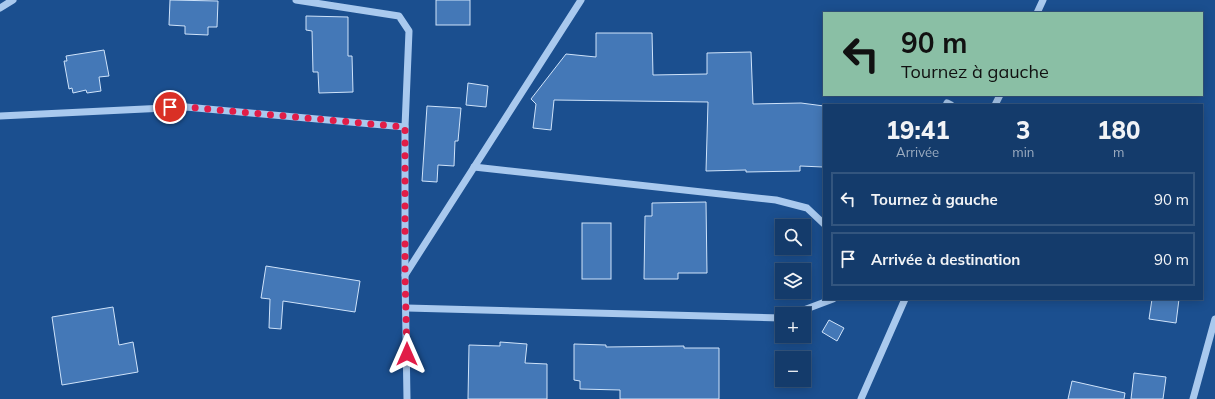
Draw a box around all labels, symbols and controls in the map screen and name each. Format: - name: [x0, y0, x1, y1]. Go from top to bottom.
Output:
- text: 90 m: [901, 25, 967, 60]
- icon: left: [835, 28, 887, 80]
- text: Tournez à gauche: [901, 60, 1049, 83]
- pin: [153, 90, 187, 124]
- icon: arrive: [159, 96, 181, 118]
- text: 19:41: [886, 115, 950, 145]
- text: 3: [1016, 115, 1031, 145]
- text: 180: [1097, 115, 1140, 145]
- text: Arrivée: [896, 144, 939, 160]
- text: min: [1012, 144, 1034, 160]
- text: m: [1113, 144, 1124, 160]
- icon: left: [837, 188, 859, 210]
- text: Tournez à gauche: [871, 190, 998, 209]
- text: 90 m: [1154, 190, 1189, 209]
- map controls: [775, 219, 811, 387]
- button: search: [775, 219, 811, 255]
- icon: arrive: [837, 248, 859, 270]
- text: Arrivée à destination: [871, 250, 1020, 269]
- text: 90 m: [1154, 250, 1189, 269]
- button: layers: [775, 263, 811, 299]
- button: +: [775, 307, 811, 343]
- position arrow: [386, 333, 428, 375]
- button: −: [775, 351, 811, 387]

